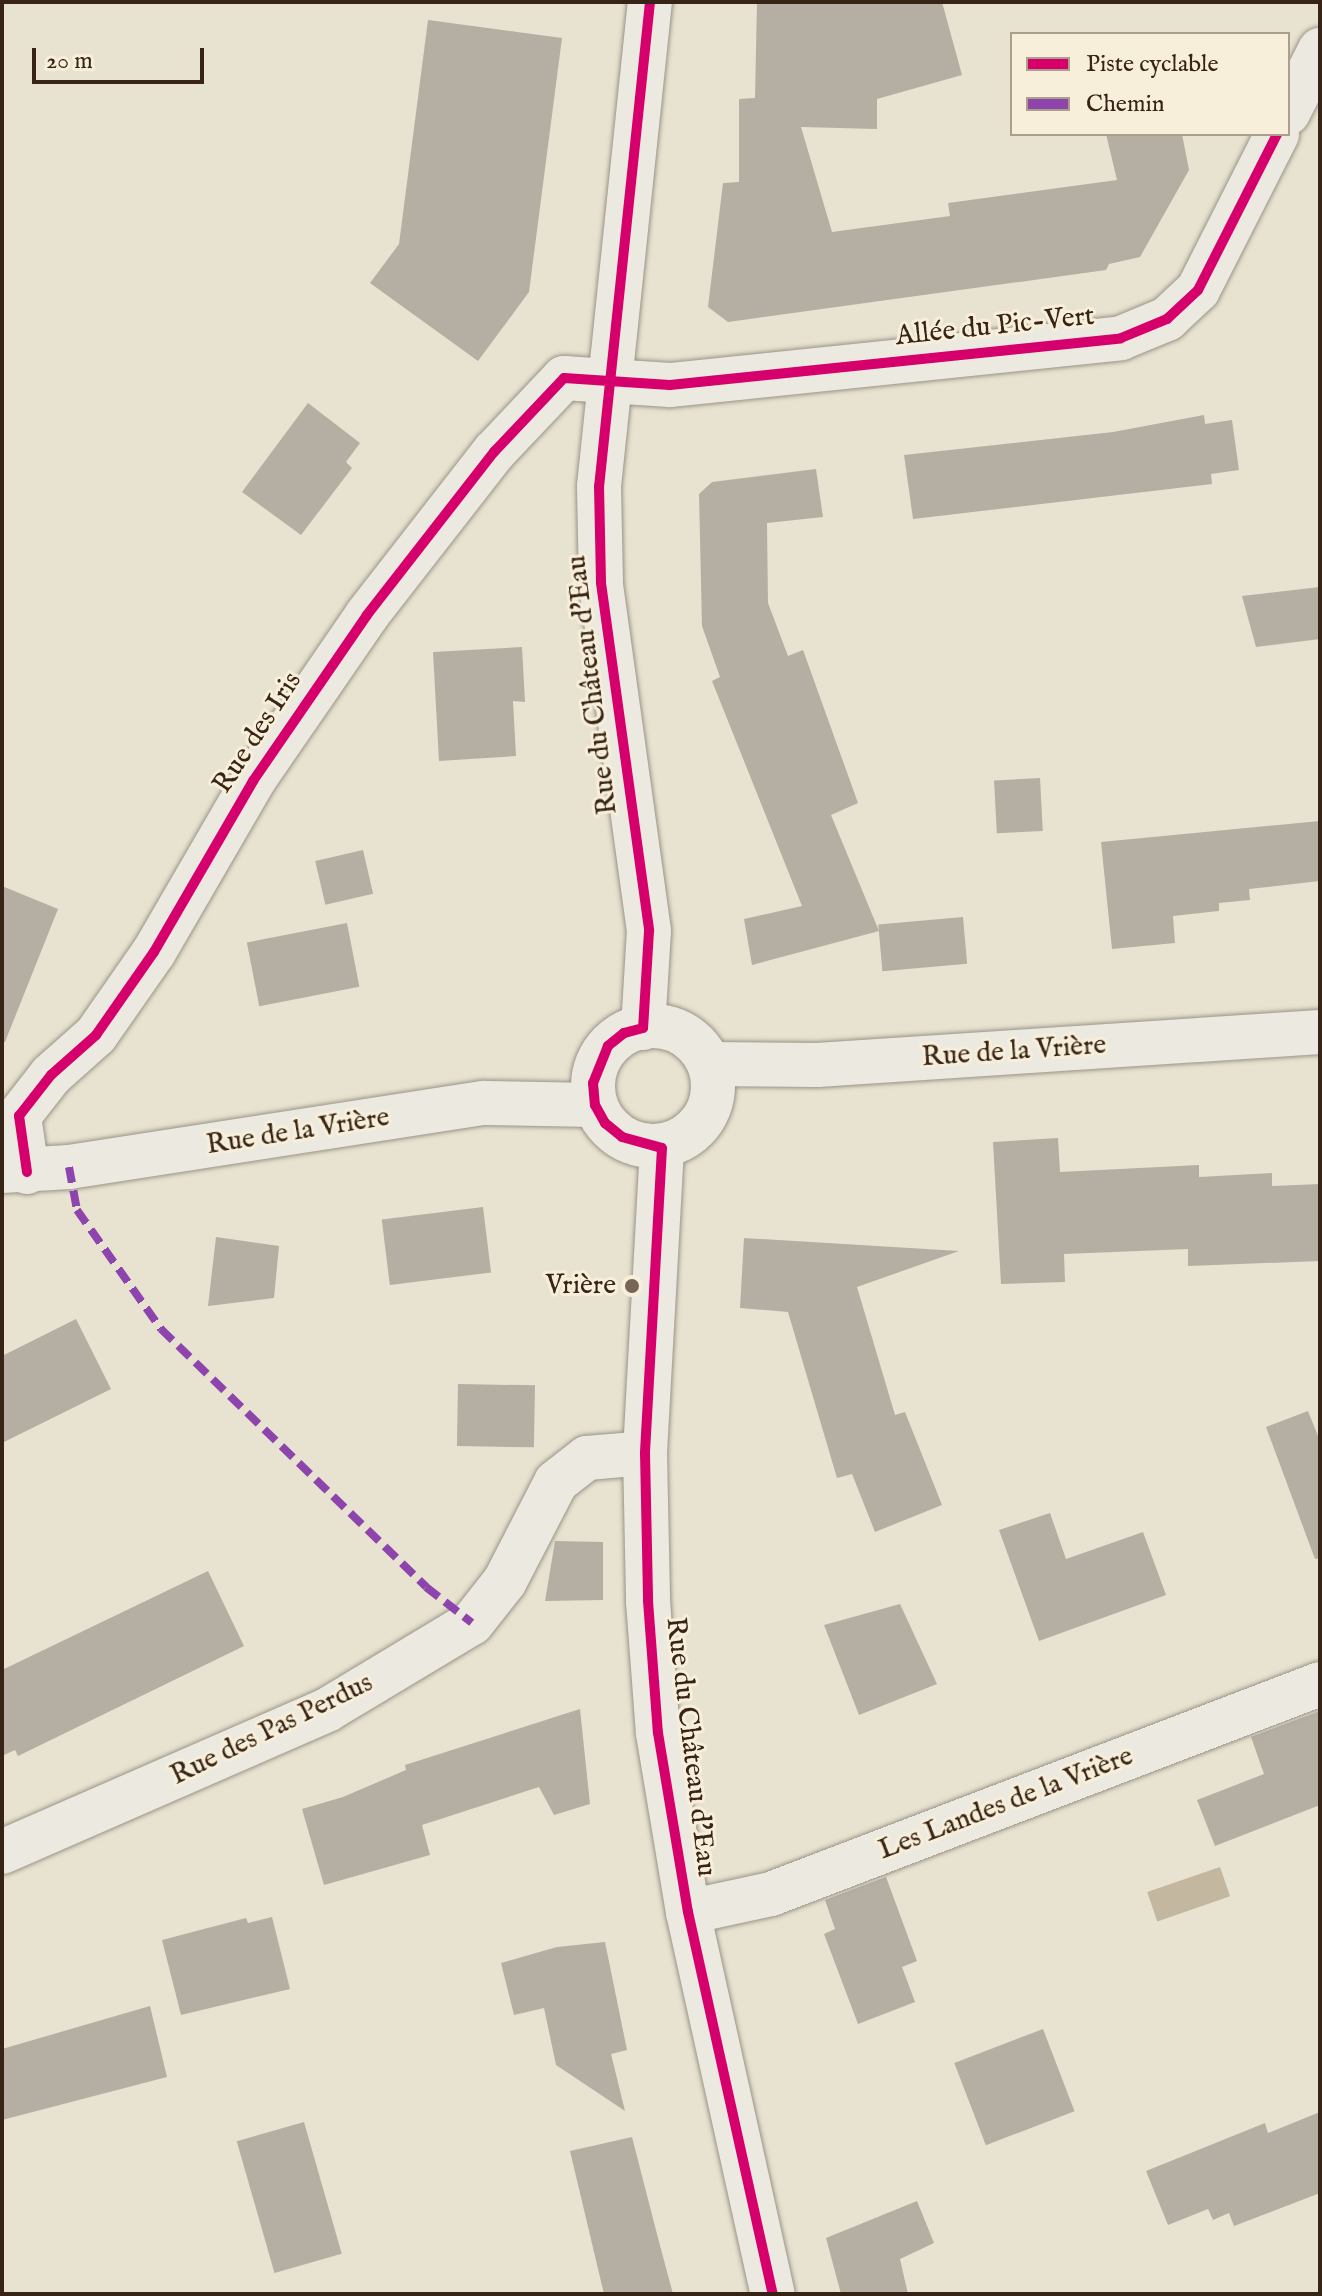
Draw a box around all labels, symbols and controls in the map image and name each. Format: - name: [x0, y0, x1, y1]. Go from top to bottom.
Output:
- scale bar: [36, 32, 208, 82]
- legend: [1010, 32, 1290, 136]
- text: 20 m: [46, 46, 93, 77]
- text: Piste cyclable: [1086, 49, 1218, 80]
- text: Chemin: [1086, 89, 1165, 120]
- street label: Allée du Pic-Vert: [894, 300, 1096, 354]
- street label: Rue du Château d'Eau: [560, 553, 626, 817]
- street label: Rue des Iris: [206, 666, 310, 800]
- street label: Rue de la Vrière: [921, 1029, 1107, 1075]
- street label: Rue de la Vrière: [204, 1101, 392, 1163]
- place label: Vrière: [546, 1269, 616, 1303]
- marker: Vrière: [623, 1277, 641, 1295]
- street label: Rue du Château d'Eau: [657, 1615, 723, 1879]
- street label: Rue des Pas Perdus: [165, 1667, 379, 1793]
- street label: Les Landes de la Vrière: [874, 1740, 1138, 1868]

